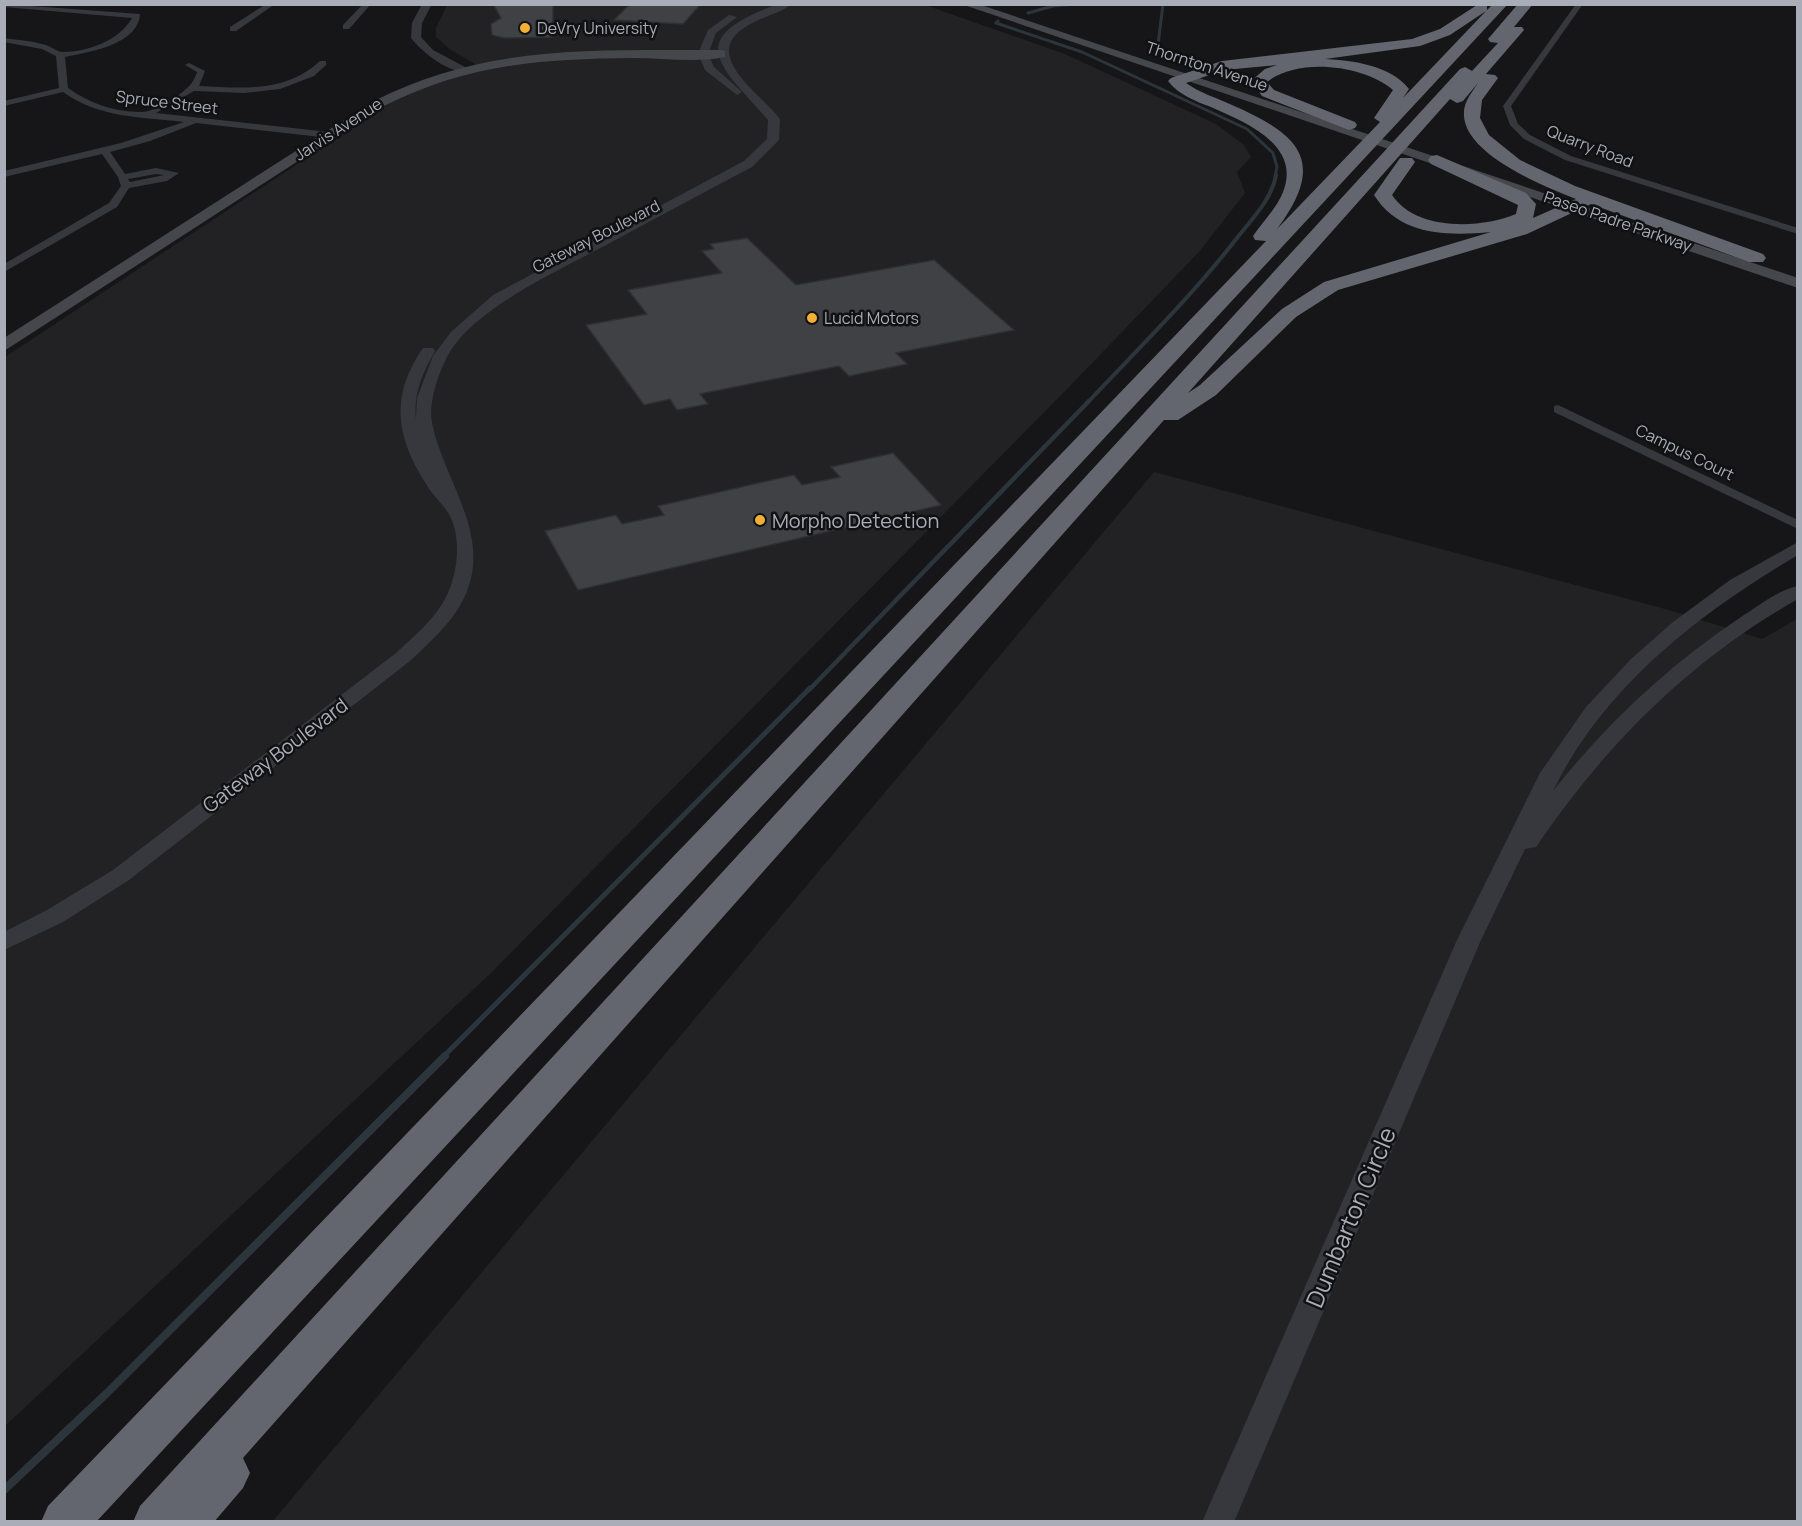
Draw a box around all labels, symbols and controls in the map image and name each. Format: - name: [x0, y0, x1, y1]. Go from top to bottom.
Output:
- place label: DeVry University: [537, 17, 658, 39]
- marker: DeVry University: [518, 21, 532, 35]
- street label: Thornton Avenue: [1143, 36, 1271, 96]
- street label: Spruce Street: [115, 85, 219, 119]
- street label: Jarvis Avenue: [290, 92, 386, 166]
- street label: Quarry Road: [1544, 119, 1636, 173]
- street label: Paseo Padre Parkway: [1541, 185, 1695, 257]
- street label: Gateway Boulevard: [528, 194, 664, 278]
- place label: Lucid Motors: [824, 307, 919, 329]
- marker: Lucid Motors: [805, 311, 819, 325]
- street label: Campus Court: [1632, 419, 1738, 485]
- place label: Morpho Detection: [772, 507, 939, 534]
- marker: Morpho Detection: [753, 513, 767, 527]
- street label: Gateway Boulevard: [197, 691, 353, 819]
- street label: Dumbarton Circle: [1297, 1122, 1403, 1312]

